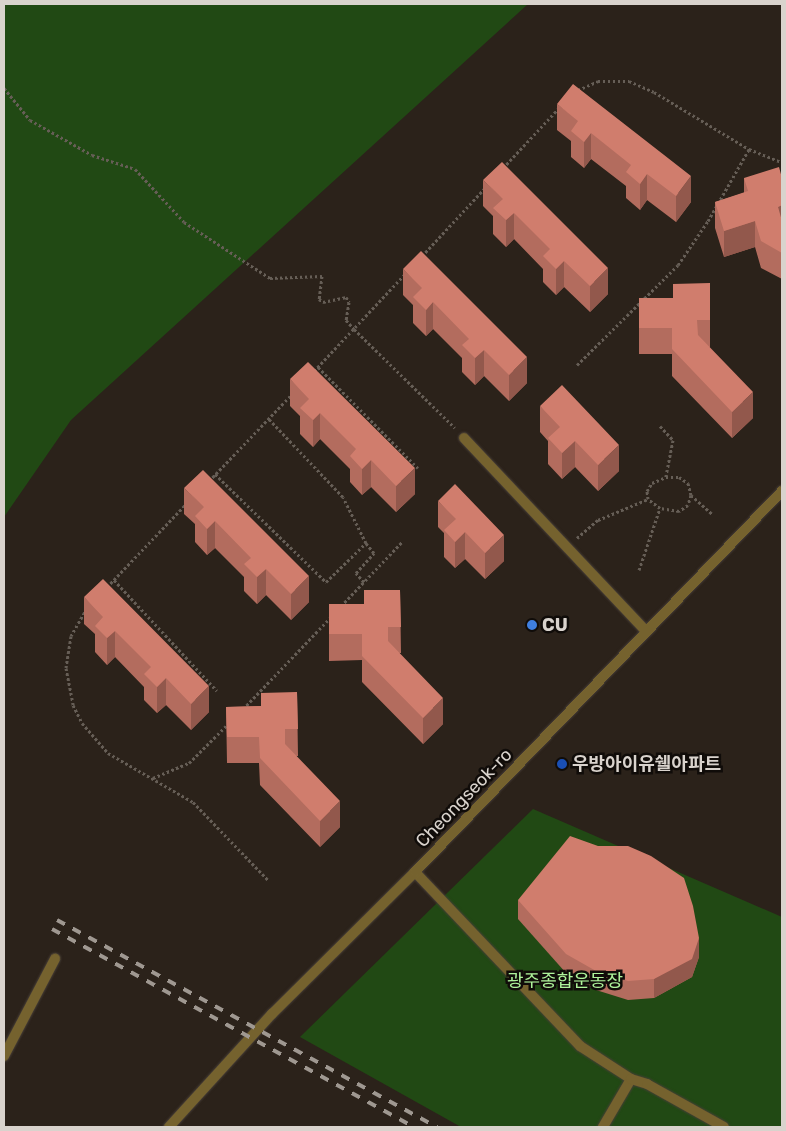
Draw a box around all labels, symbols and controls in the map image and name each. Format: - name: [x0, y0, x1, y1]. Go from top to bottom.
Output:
- place label: CU: [542, 614, 568, 636]
- marker: CU: [526, 619, 538, 631]
- street label: Cheongseok-ro: [411, 744, 517, 852]
- place label: 우방아이유쉘아파트: [572, 753, 721, 775]
- marker: 우방아이유쉘아파트: [556, 758, 568, 770]
- park label: 광주종합운동장: [507, 970, 623, 992]

